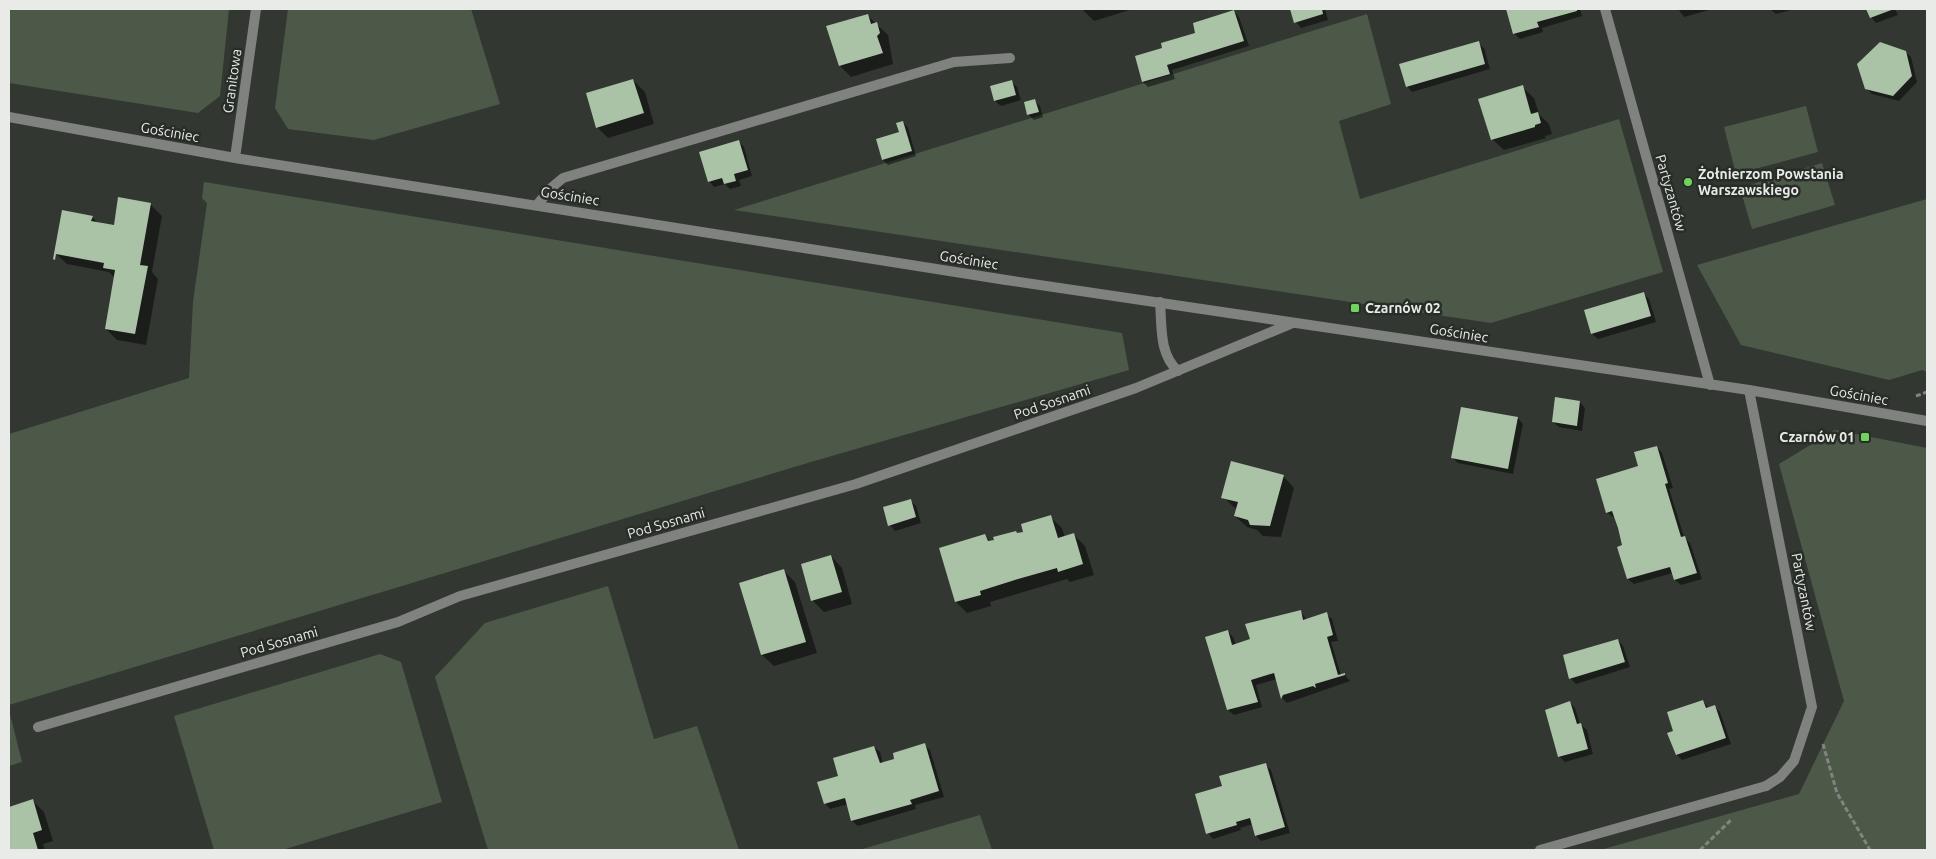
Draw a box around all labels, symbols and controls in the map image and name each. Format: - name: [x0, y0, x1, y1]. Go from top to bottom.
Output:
- street label: Granitowa: [220, 48, 244, 114]
- street label: Gościniec: [140, 119, 201, 145]
- street label: Partyzantów: [1652, 153, 1690, 233]
- place label: Żołnierzom Powstania Warszawskiego: [1698, 165, 1844, 198]
- marker: Żołnierzom Powstania Warszawskiego: [1682, 176, 1694, 188]
- street label: Gościniec: [540, 183, 601, 209]
- street label: Gościniec: [939, 247, 1000, 273]
- place label: Czarnów 02: [1365, 300, 1441, 316]
- marker: Czarnów 02: [1349, 302, 1361, 314]
- street label: Gościniec: [1429, 320, 1490, 346]
- street label: Pod Sosnami: [1012, 381, 1092, 423]
- street label: Gościniec: [1829, 382, 1890, 408]
- place label: Czarnów 01: [1779, 429, 1855, 445]
- marker: Czarnów 01: [1859, 431, 1871, 443]
- street label: Pod Sosnami: [625, 504, 707, 542]
- street label: Partyzantów: [1789, 552, 1819, 632]
- street label: Pod Sosnami: [238, 623, 320, 661]

